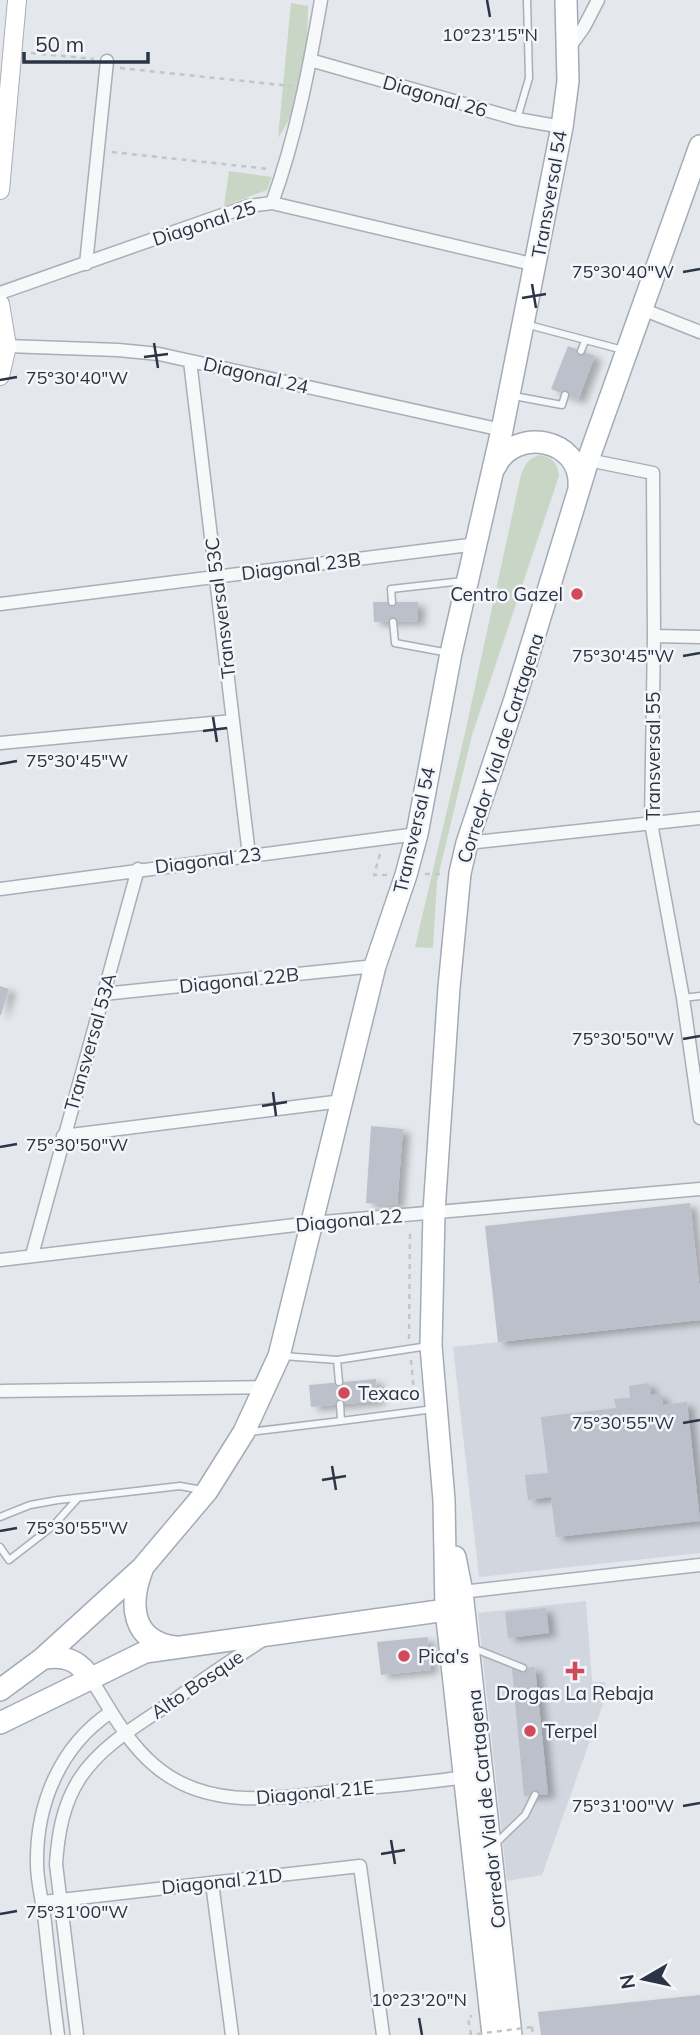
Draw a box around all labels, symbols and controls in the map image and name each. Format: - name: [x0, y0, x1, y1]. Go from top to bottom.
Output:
- scale bar: [24, 21, 149, 65]
- text: 10°23'15"N: [442, 23, 538, 46]
- text: 50 m: [35, 31, 84, 57]
- street label: Diagonal 26: [380, 70, 490, 122]
- street label: Transversal 54: [526, 128, 572, 260]
- street label: Diagonal 25: [149, 195, 259, 251]
- text: 75°30'40"W: [572, 260, 674, 283]
- street label: Diagonal 24: [201, 351, 311, 399]
- text: 75°30'40"W: [26, 366, 128, 389]
- street label: Transversal 53C: [199, 536, 241, 680]
- street label: Diagonal 23B: [240, 547, 362, 585]
- place label: Centro Gazel: [450, 582, 563, 606]
- marker: Centro Gazel: [569, 586, 585, 602]
- street label: Corredor Vial de Cartagena: [451, 630, 549, 866]
- text: 75°30'45"W: [572, 644, 674, 667]
- street label: Transversal 55: [641, 692, 665, 820]
- text: 75°30'45"W: [26, 749, 128, 772]
- street label: Transversal 54: [388, 765, 440, 895]
- street label: Diagonal 23: [153, 842, 263, 878]
- street label: Diagonal 22B: [178, 962, 300, 998]
- street label: Transversal 53A: [59, 970, 121, 1114]
- text: 75°30'50"W: [572, 1027, 674, 1050]
- text: 75°30'50"W: [26, 1133, 128, 1156]
- street label: Diagonal 22: [295, 1203, 403, 1237]
- place label: Texaco: [358, 1381, 420, 1405]
- marker: Texaco: [336, 1385, 352, 1401]
- text: 75°30'55"W: [572, 1411, 674, 1434]
- text: 75°30'55"W: [26, 1516, 128, 1539]
- street label: Alto Bosque: [146, 1644, 248, 1724]
- place label: Pica's: [418, 1644, 469, 1668]
- marker: Pica's: [396, 1648, 412, 1664]
- marker: Drogas La Rebaja: [567, 1663, 583, 1679]
- place label: Drogas La Rebaja: [496, 1681, 654, 1705]
- street label: Corredor Vial de Cartagena: [461, 1688, 511, 1930]
- place label: Terpel: [544, 1719, 598, 1743]
- marker: Terpel: [522, 1723, 538, 1739]
- street label: Diagonal 21E: [255, 1775, 375, 1809]
- text: 75°31'00"W: [572, 1794, 674, 1817]
- street label: Diagonal 21D: [160, 1863, 284, 1899]
- text: 75°31'00"W: [26, 1900, 128, 1923]
- north arrow: [609, 1944, 679, 2014]
- text: N: [614, 1973, 640, 1991]
- text: 10°23'20"N: [371, 1988, 467, 2011]

